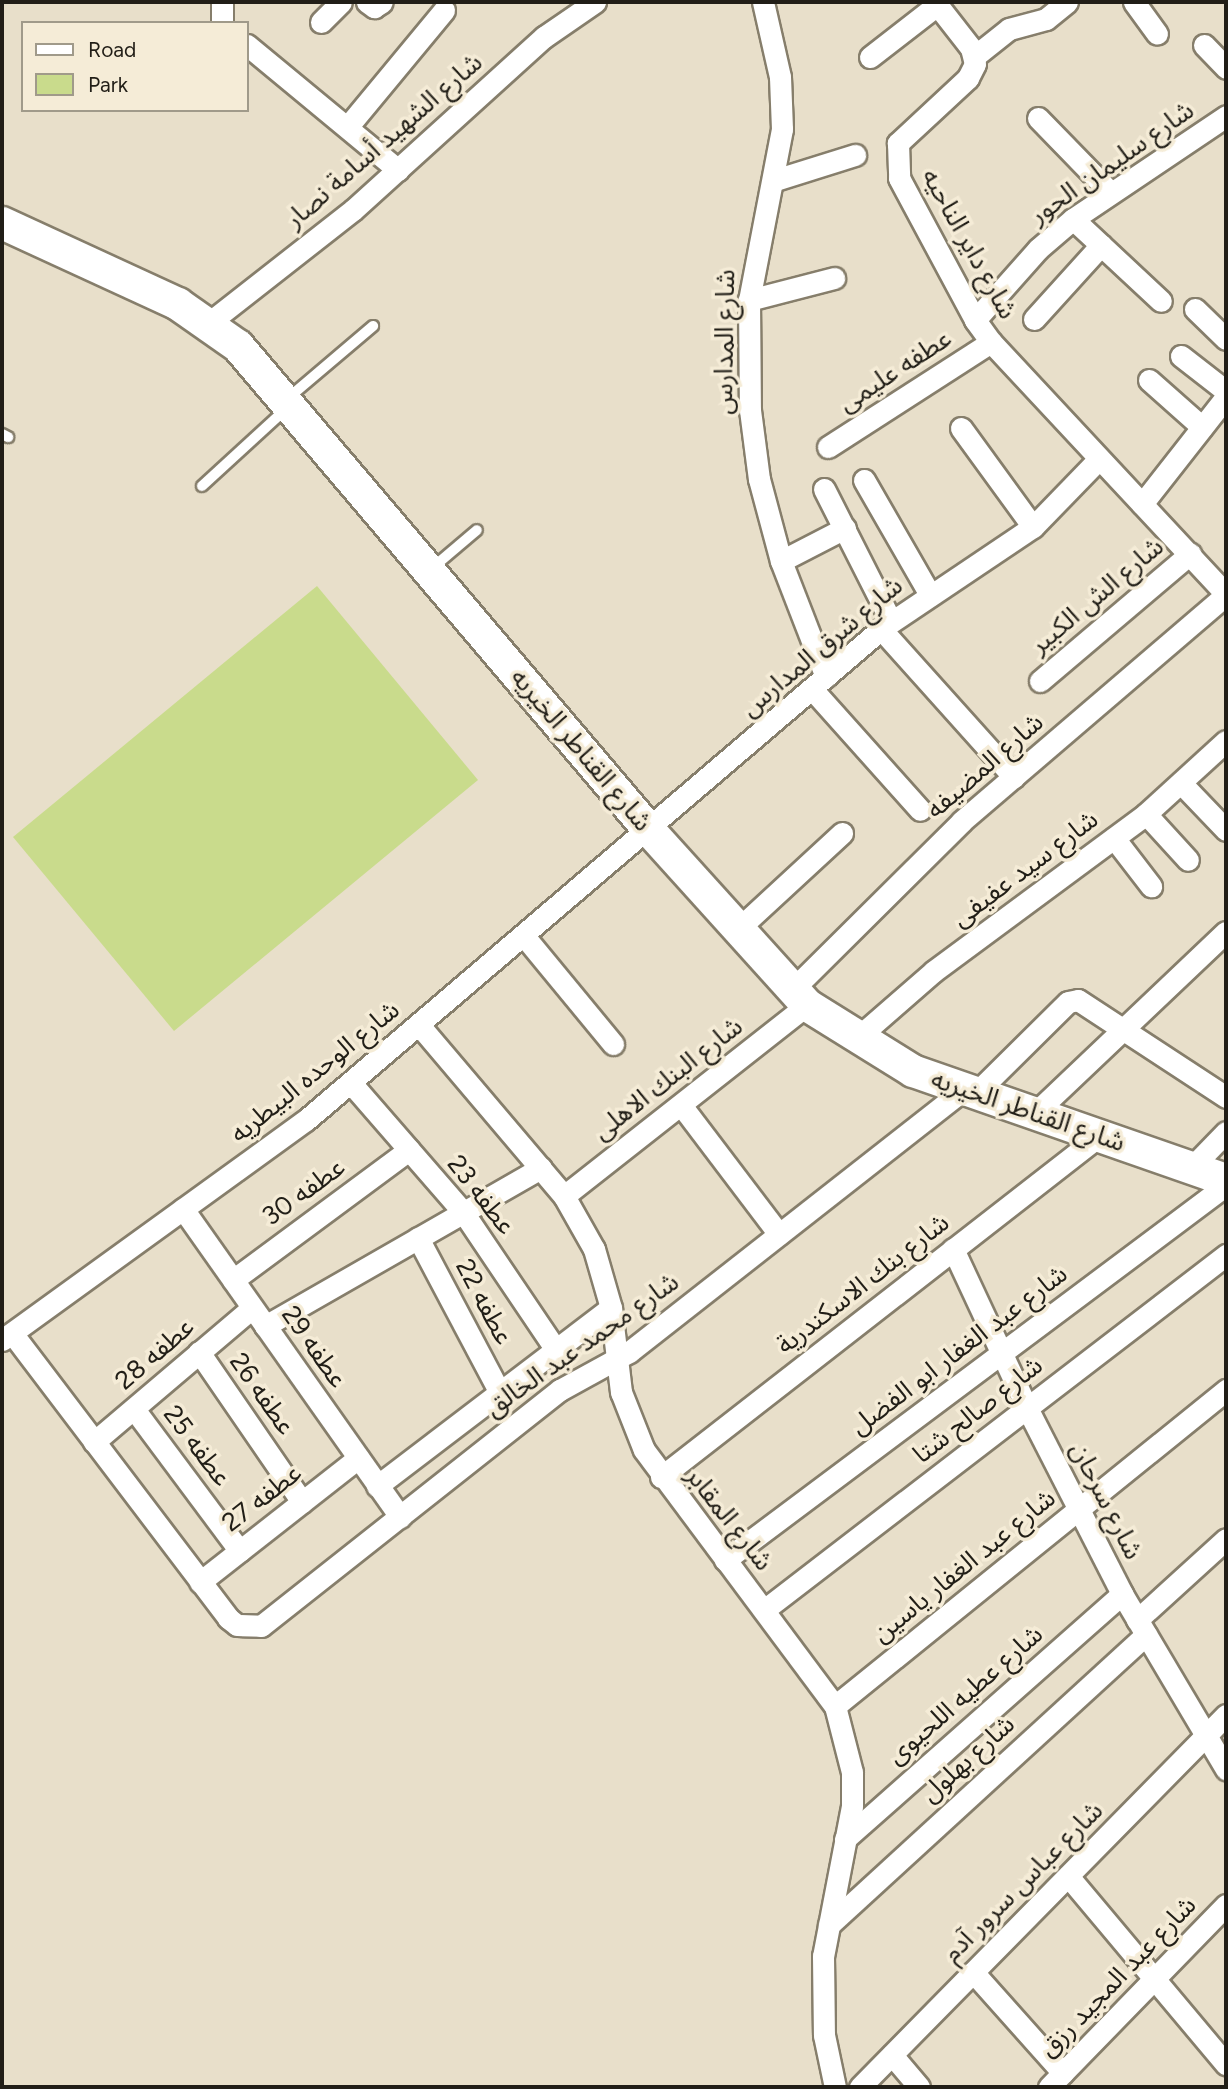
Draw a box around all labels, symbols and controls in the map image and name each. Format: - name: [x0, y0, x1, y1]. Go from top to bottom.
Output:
- legend: [21, 21, 248, 112]
- text: Road: [88, 37, 136, 62]
- street label: شارع الشهيد أسامة نصار: [279, 47, 489, 235]
- text: Park: [88, 72, 128, 97]
- street label: شارع سليمان الحور: [1024, 95, 1200, 231]
- street label: شارع داير الناحيه: [915, 163, 1023, 325]
- street label: شارع المدارس: [708, 269, 742, 415]
- street label: عطفه عليمى: [833, 323, 957, 419]
- street label: شارع الش الكبير: [1024, 531, 1170, 661]
- street label: شارع شرق المدارس: [735, 570, 909, 724]
- street label: شارع القناطر الخيريه: [504, 662, 658, 838]
- street label: شارع المضيفه: [920, 707, 1050, 825]
- street label: شارع سيد عفيفى: [946, 804, 1104, 934]
- street label: شارع الوحده البيطريه: [224, 994, 406, 1150]
- street label: شارع البنك الاهلى: [587, 1011, 749, 1147]
- street label: شارع القناطر الخيريه: [927, 1063, 1129, 1159]
- street label: عطفه 23: [440, 1149, 522, 1241]
- street label: عطفه 30: [257, 1152, 351, 1232]
- street label: شارع بنك الاسكندرية: [771, 1207, 955, 1361]
- street label: عطفه 22: [449, 1254, 519, 1350]
- street label: شارع عبد الغفار ابو الفضل: [844, 1258, 1074, 1442]
- street label: شارع محمد عبد الخالق: [479, 1266, 685, 1424]
- street label: عطفه 29: [275, 1300, 353, 1394]
- street label: عطفه 28: [109, 1311, 201, 1397]
- street label: عطفه 26: [223, 1347, 301, 1441]
- street label: شارع صالح شتا: [907, 1350, 1049, 1470]
- street label: عطفه 25: [157, 1399, 237, 1493]
- street label: شارع سرحان: [1063, 1437, 1149, 1565]
- street label: عطفه 27: [216, 1457, 308, 1539]
- street label: شارع المقابر: [679, 1461, 779, 1577]
- street label: شارع عبد الغفار ياسين: [866, 1483, 1062, 1649]
- street label: شارع عطيه اللحيوى: [881, 1619, 1049, 1771]
- street label: شارع بهلول: [915, 1709, 1021, 1809]
- street label: شارع عباس سرور آدم: [936, 1795, 1110, 1969]
- street label: شارع عبد المجيد رزق: [1033, 1890, 1203, 2064]

